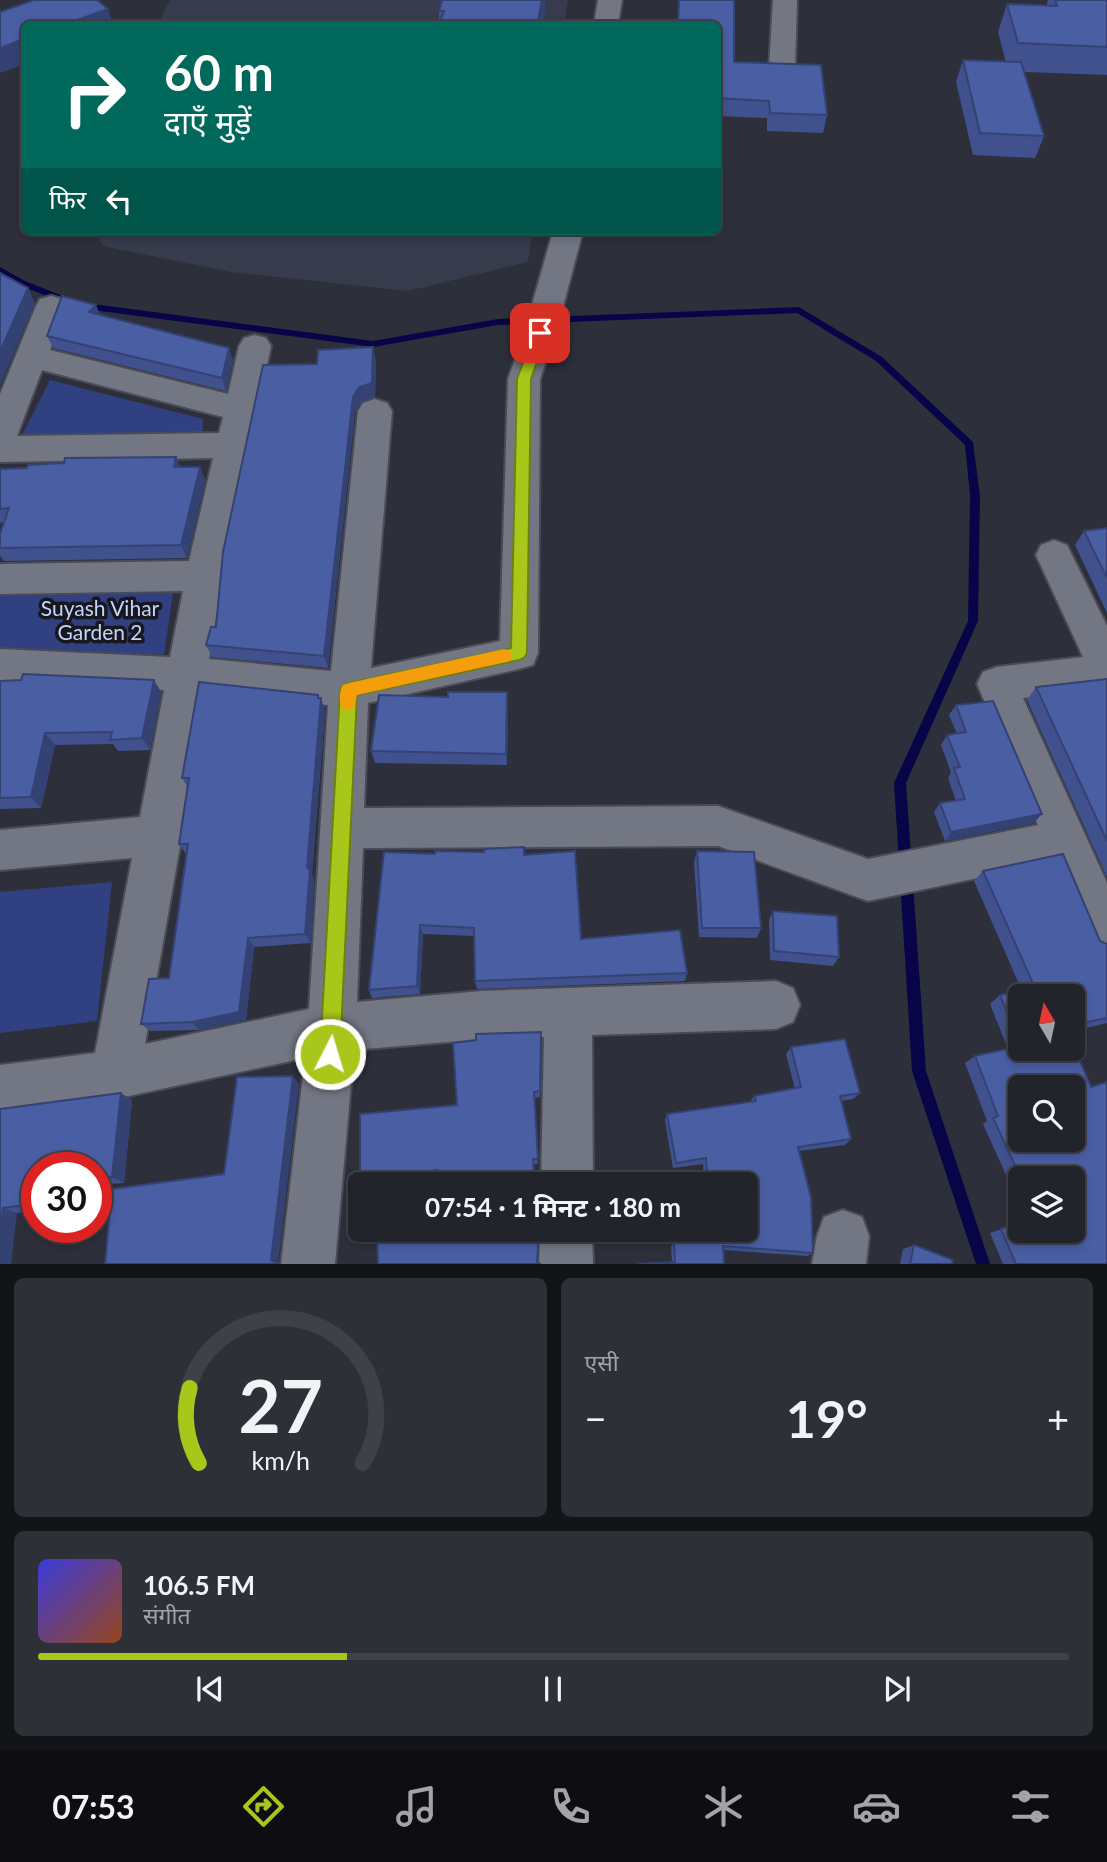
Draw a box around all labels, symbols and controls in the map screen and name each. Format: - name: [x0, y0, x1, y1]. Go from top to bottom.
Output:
- text: 60 m: [164, 43, 274, 101]
- icon: right: [49, 49, 140, 140]
- text: दाएँ मुड़ें: [164, 102, 251, 141]
- icon: left: [100, 182, 138, 220]
- text: फिर: [49, 183, 86, 215]
- pin: [510, 303, 570, 363]
- icon: arrive: [521, 314, 559, 352]
- park label: Suyash Vihar Garden 2: [41, 595, 160, 644]
- north arrow: [1008, 984, 1085, 1060]
- map controls: [1008, 984, 1085, 1243]
- position arrow: [293, 1017, 367, 1091]
- button: search: [1008, 1075, 1085, 1152]
- speed limit sign: 30: [21, 1152, 112, 1243]
- button: layers: [1008, 1166, 1085, 1243]
- text: 07:54 · 1 मिनट · 180 m: [425, 1191, 681, 1223]
- text: एसी: [585, 1348, 619, 1376]
- text: 27: [238, 1362, 322, 1450]
- text: 19°: [786, 1387, 868, 1449]
- text: −: [585, 1395, 607, 1441]
- text: +: [1047, 1395, 1069, 1441]
- text: km/h: [251, 1445, 310, 1475]
- text: 106.5 FM: [143, 1569, 255, 1601]
- text: संगीत: [143, 1601, 191, 1629]
- icon: previous: [191, 1670, 229, 1708]
- icon: pause: [534, 1670, 572, 1708]
- icon: next: [878, 1670, 916, 1708]
- icon: directions: [239, 1782, 288, 1831]
- icon: music: [392, 1782, 441, 1831]
- icon: phone: [546, 1782, 595, 1831]
- icon: climate: [699, 1782, 748, 1831]
- icon: car: [852, 1782, 901, 1831]
- icon: filters: [1006, 1782, 1055, 1831]
- text: 07:53: [52, 1787, 135, 1826]

